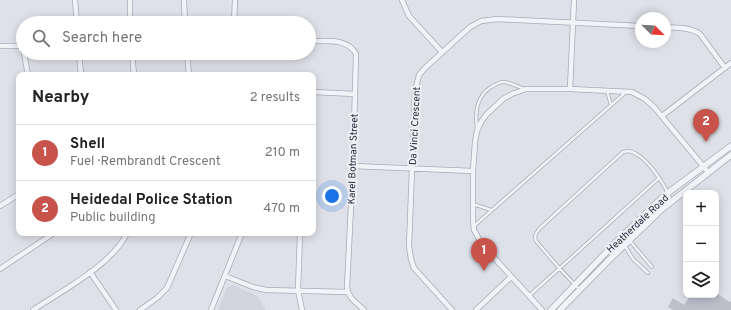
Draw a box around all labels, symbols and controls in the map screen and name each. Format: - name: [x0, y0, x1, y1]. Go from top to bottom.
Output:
- north arrow: [635, 12, 671, 48]
- search box: [16, 16, 316, 60]
- icon: search: [30, 27, 52, 49]
- text: Search here: [62, 29, 142, 48]
- street label: Da Vinci Crescent: [407, 86, 424, 166]
- text: Nearby: [32, 87, 89, 109]
- text: 2 results: [250, 90, 300, 106]
- pin: 2: [693, 109, 719, 142]
- street label: Karel Botman Street: [345, 113, 362, 205]
- text: Shell: [70, 135, 105, 154]
- text: 1: [42, 145, 48, 161]
- text: 210 m: [265, 145, 300, 161]
- text: Fuel · Rembrandt Crescent: [70, 154, 221, 170]
- your location: [322, 186, 342, 206]
- map controls: [683, 190, 719, 298]
- button: +: [683, 190, 719, 226]
- text: Heidedal Police Station: [70, 191, 233, 210]
- street label: Heatherdale Road: [604, 192, 672, 256]
- text: 2: [41, 201, 49, 217]
- text: 470 m: [263, 201, 300, 217]
- text: Public building: [70, 210, 156, 226]
- button: −: [683, 226, 719, 262]
- pin: 1: [471, 238, 497, 271]
- button: layers: [683, 262, 719, 298]

